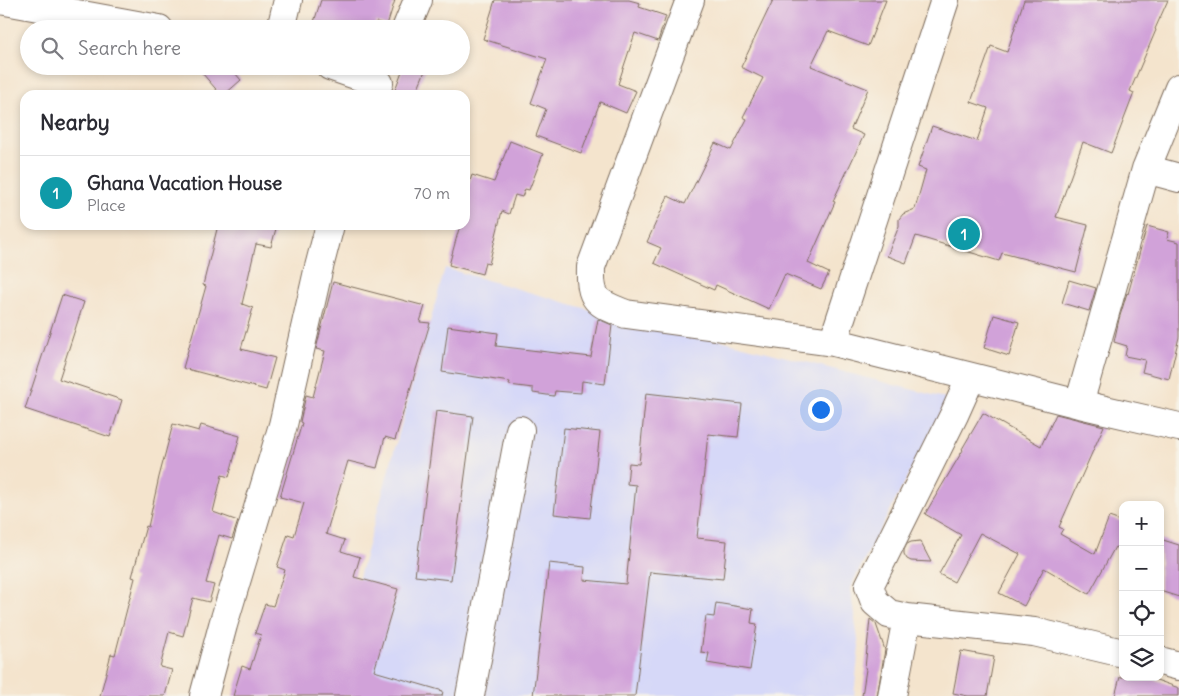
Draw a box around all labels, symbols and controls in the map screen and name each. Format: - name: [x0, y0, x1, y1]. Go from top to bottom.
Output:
- search box: [20, 20, 470, 75]
- icon: search: [38, 34, 66, 62]
- text: Search here: [78, 36, 181, 60]
- text: Nearby: [40, 109, 110, 136]
- text: Ghana Vacation House: [87, 171, 282, 195]
- text: 1: [53, 183, 59, 203]
- text: 70 m: [414, 183, 450, 203]
- text: Place: [87, 195, 126, 215]
- pin: 1: [948, 215, 980, 253]
- your location: [808, 397, 834, 423]
- map controls: [1119, 501, 1164, 681]
- button: +: [1119, 501, 1164, 546]
- button: −: [1119, 546, 1164, 591]
- button: locate: [1119, 591, 1164, 636]
- button: layers: [1119, 636, 1164, 681]

